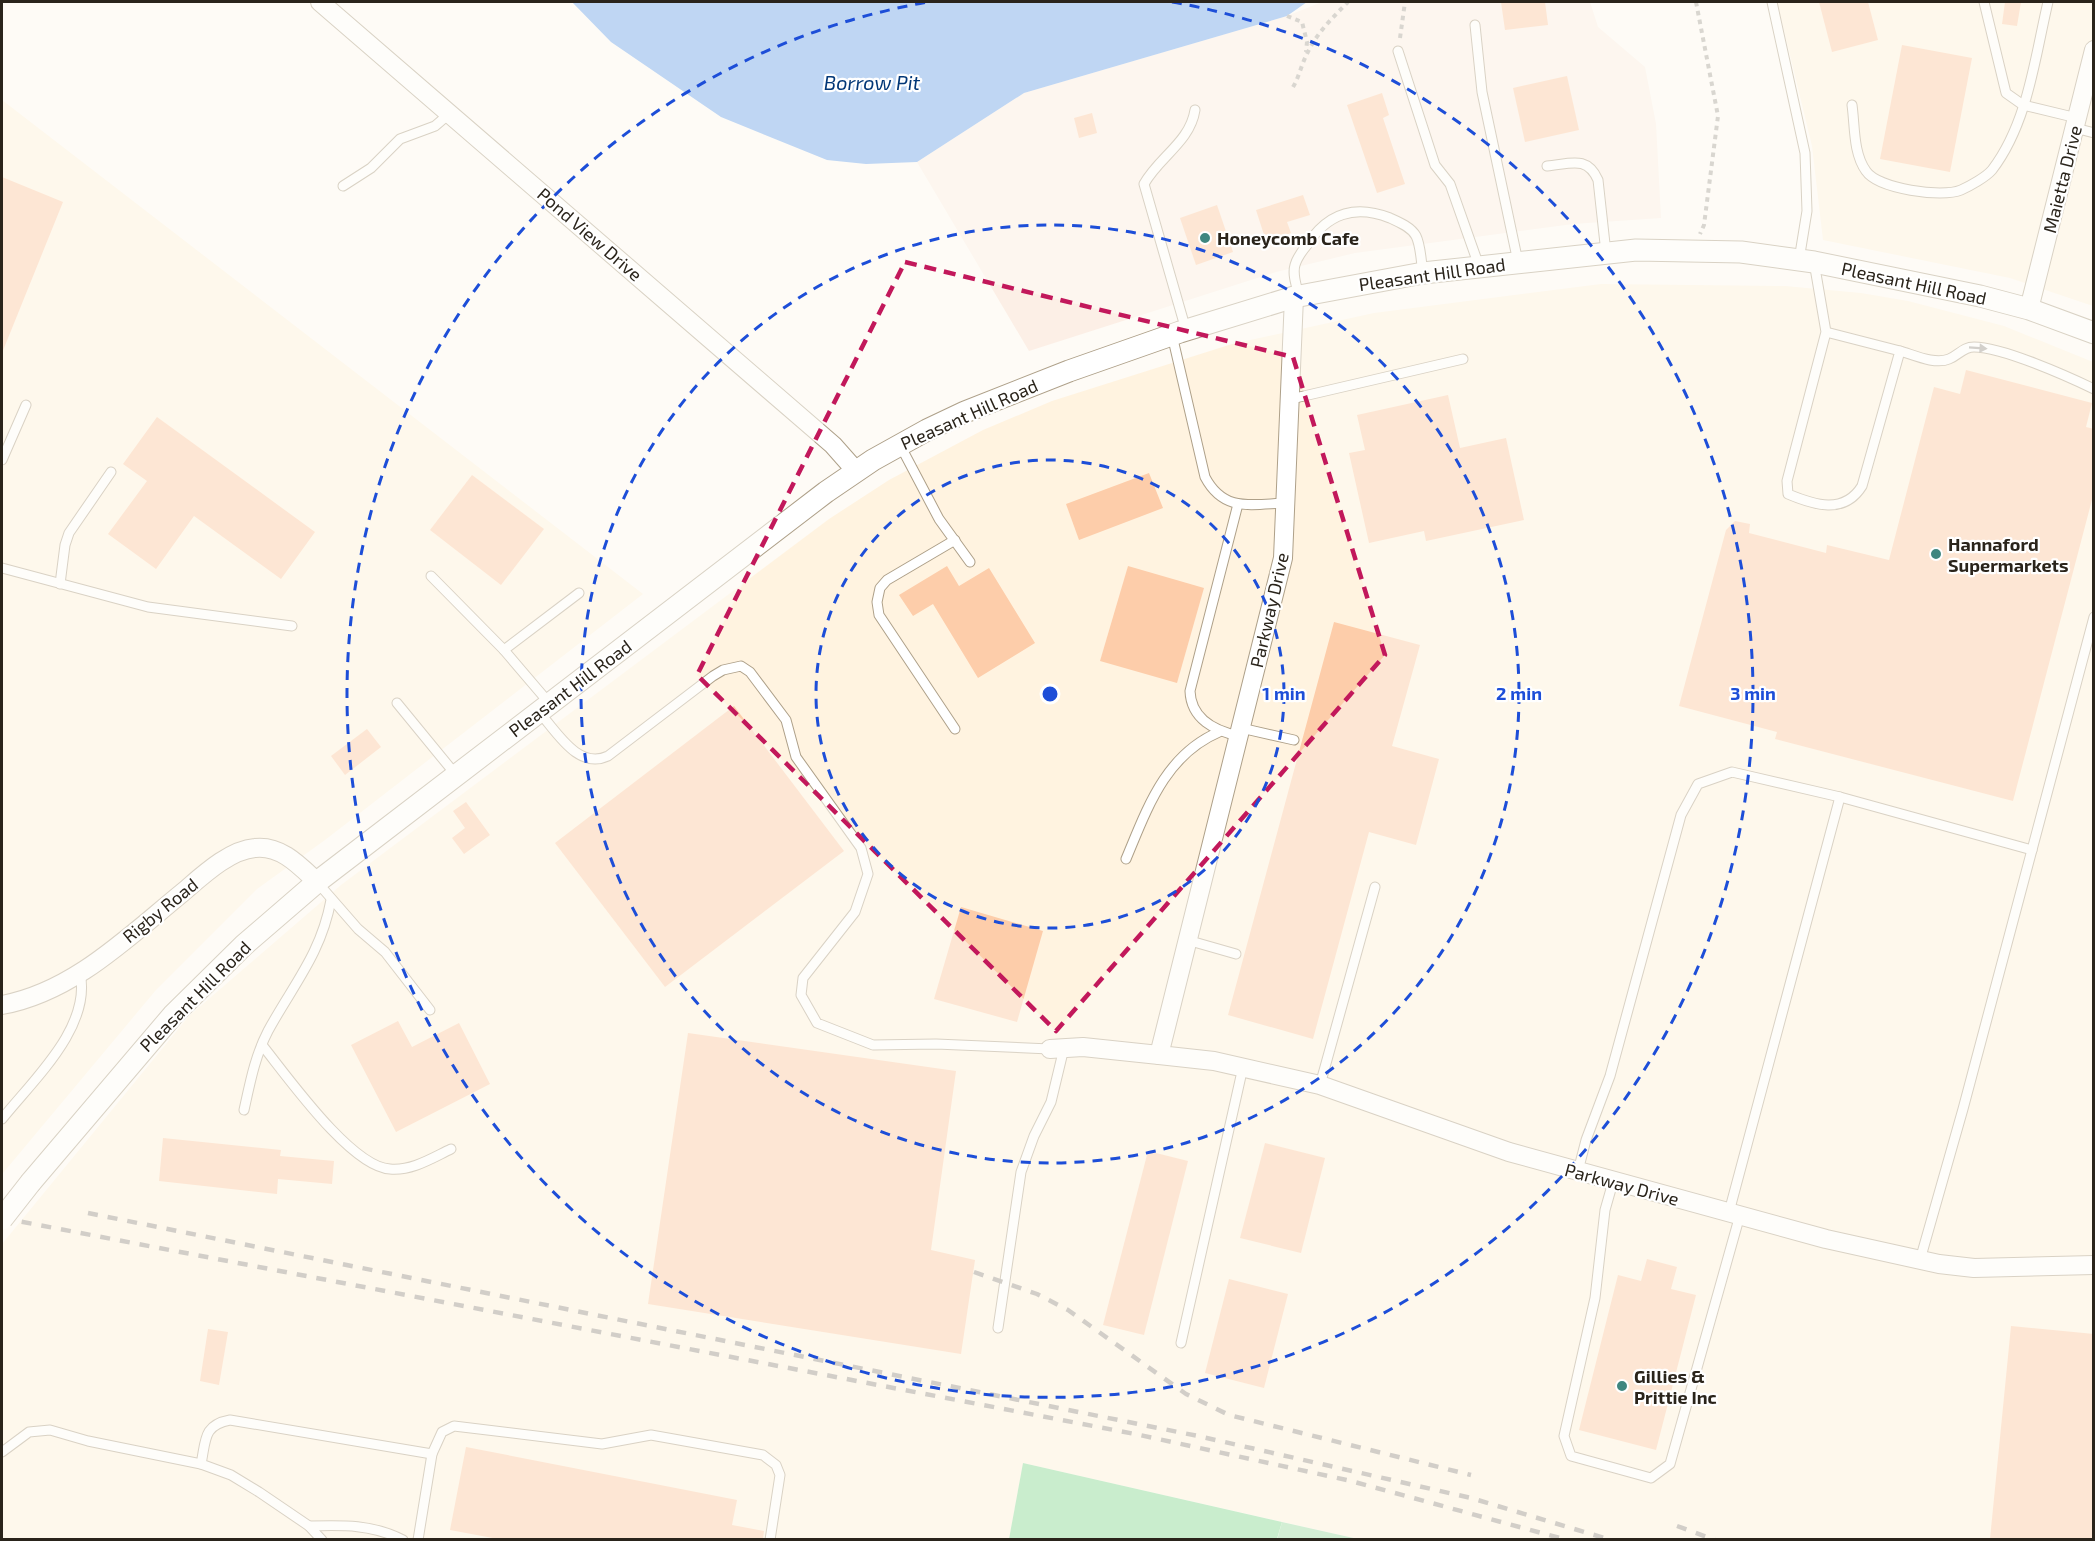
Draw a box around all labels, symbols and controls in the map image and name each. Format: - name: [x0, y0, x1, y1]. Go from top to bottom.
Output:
- water label: Borrow Pit: [824, 70, 921, 94]
- street label: Maietta Drive: [2038, 123, 2086, 235]
- street label: Pond View Drive: [533, 183, 647, 285]
- place label: Honeycomb Cafe: [1217, 227, 1359, 249]
- marker: Honeycomb Cafe: [1198, 231, 1212, 245]
- street label: Pleasant Hill Road: [1357, 253, 1507, 295]
- street label: Pleasant Hill Road: [1839, 257, 1989, 309]
- one-way arrow: [1969, 343, 1988, 353]
- street label: Pleasant Hill Road: [897, 374, 1041, 454]
- place label: Hannaford Supermarkets: [1948, 533, 2068, 576]
- marker: Hannaford Supermarkets: [1929, 547, 1943, 561]
- street label: Parkway Drive: [1245, 550, 1293, 670]
- street label: Pleasant Hill Road: [504, 635, 636, 741]
- text: 1 min: [1262, 682, 1306, 704]
- text: 2 min: [1496, 682, 1542, 704]
- text: 3 min: [1730, 682, 1776, 704]
- centre of rings: [1040, 684, 1060, 704]
- street label: Rigby Road: [118, 873, 202, 947]
- street label: Pleasant Hill Road: [135, 936, 255, 1056]
- street label: Parkway Drive: [1562, 1158, 1682, 1210]
- place label: Gillies & Prittie Inc: [1634, 1365, 1717, 1408]
- marker: Gillies & Prittie Inc: [1615, 1379, 1629, 1393]

